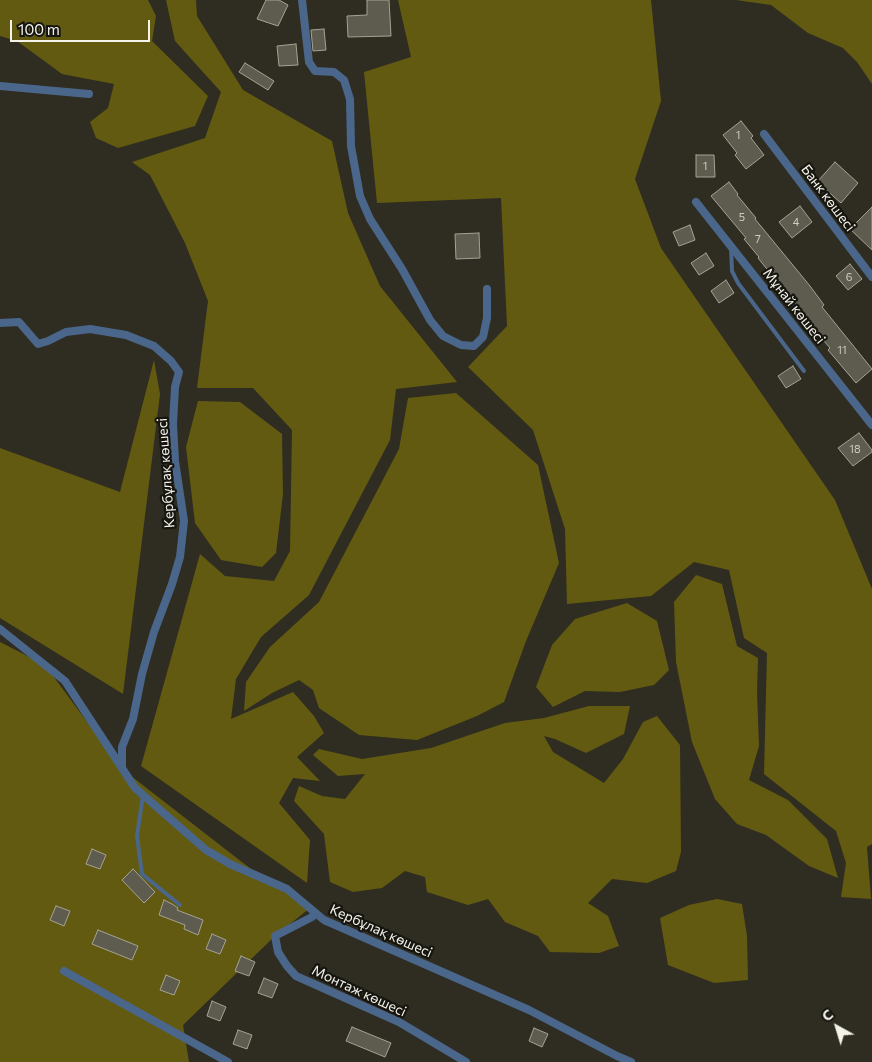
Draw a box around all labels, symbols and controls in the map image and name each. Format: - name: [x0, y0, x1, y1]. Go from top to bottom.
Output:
- scale bar: [12, 10, 152, 42]
- text: 100 m: [18, 20, 60, 38]
- house number: 1: [736, 128, 740, 142]
- house number: 1: [703, 159, 707, 173]
- street label: Банк көшесі: [797, 161, 859, 235]
- house number: 5: [739, 210, 745, 224]
- house number: 4: [793, 215, 799, 229]
- house number: 7: [755, 232, 761, 246]
- street label: Мұнай көшесі: [759, 265, 829, 347]
- house number: 6: [846, 270, 852, 284]
- house number: 11: [837, 343, 847, 357]
- street label: Кербұлақ көшесі: [154, 417, 178, 529]
- house number: 18: [849, 442, 861, 456]
- street label: Кербұлақ көшесі: [327, 901, 435, 961]
- street label: Монтаж көшесі: [309, 962, 409, 1020]
- north arrow: [812, 1002, 862, 1052]
- text: С: [818, 1005, 836, 1025]

